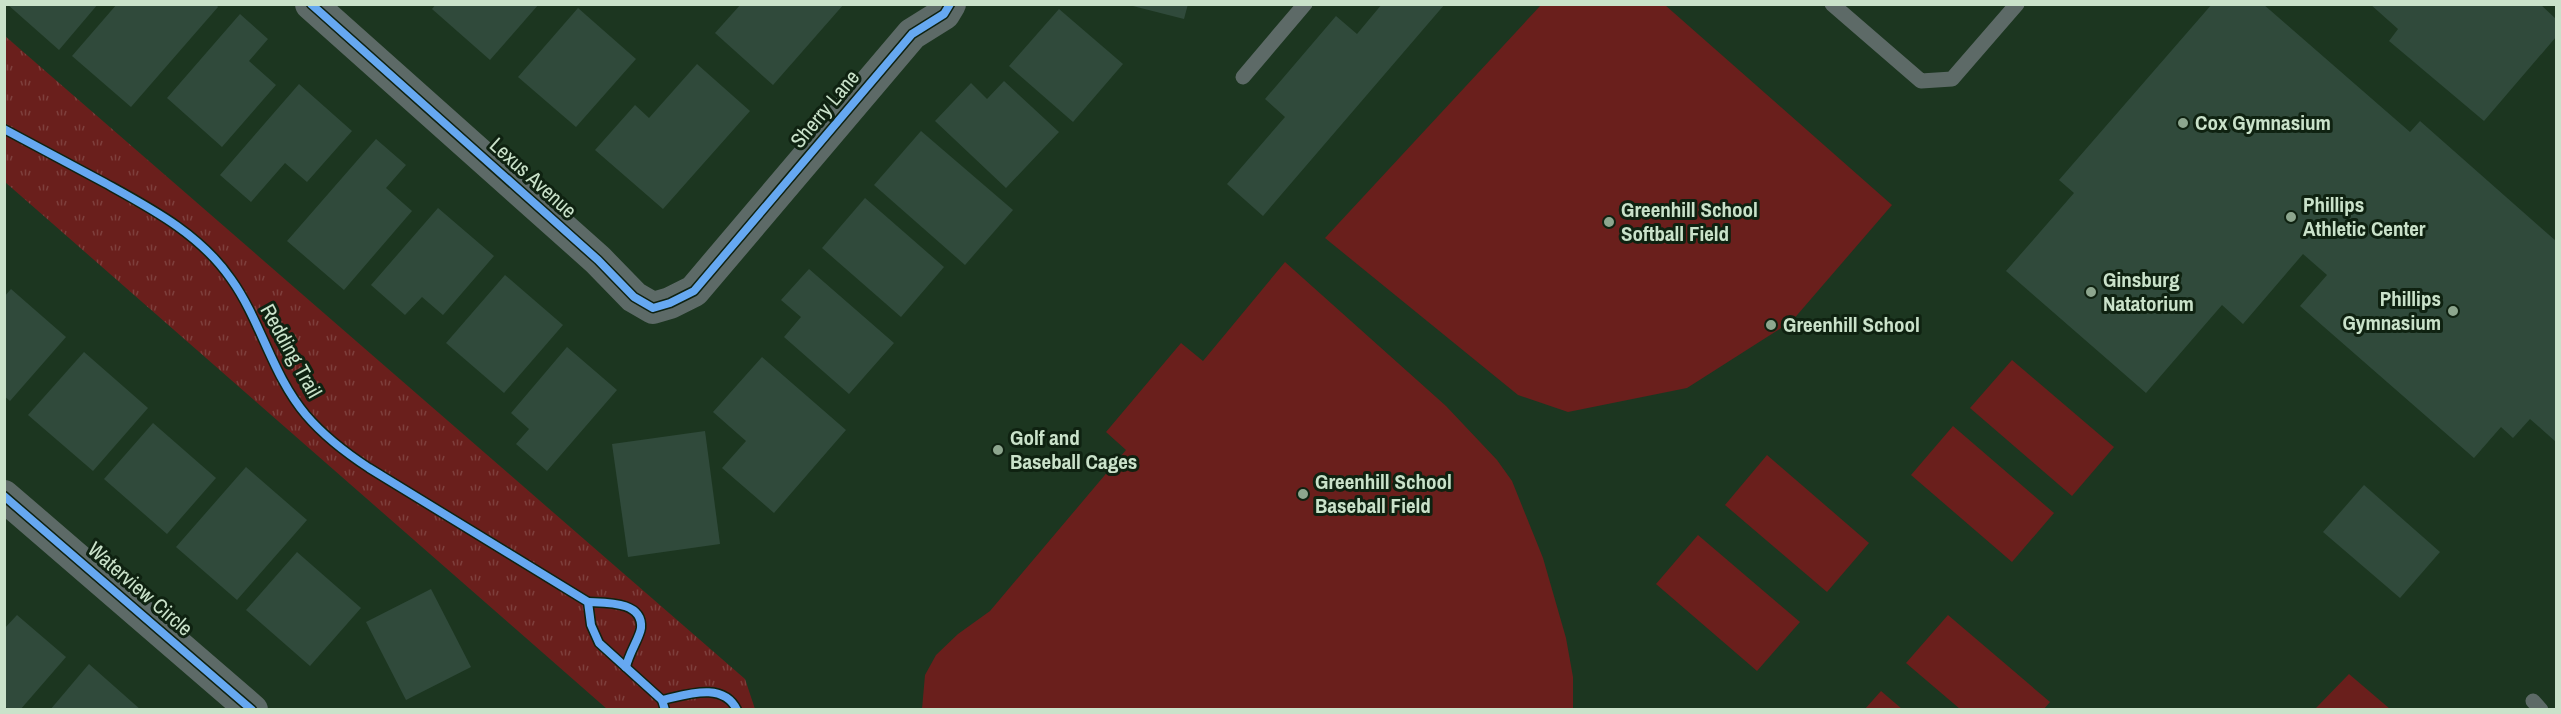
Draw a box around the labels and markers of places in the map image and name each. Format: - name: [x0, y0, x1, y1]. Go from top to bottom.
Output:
- place label: Cox Gymnasium: [2195, 108, 2331, 137]
- marker: Cox Gymnasium: [2176, 116, 2190, 130]
- place label: Phillips Athletic Center: [2303, 190, 2426, 243]
- place label: Greenhill School Softball Field: [1621, 195, 1758, 248]
- marker: Phillips Athletic Center: [2284, 210, 2298, 224]
- marker: Greenhill School Softball Field: [1602, 215, 1616, 229]
- place label: Ginsburg Natatorium: [2103, 265, 2194, 318]
- place label: Phillips Gymnasium: [2342, 284, 2441, 337]
- marker: Ginsburg Natatorium: [2084, 285, 2098, 299]
- marker: Phillips Gymnasium: [2446, 304, 2460, 318]
- place label: Greenhill School: [1783, 310, 1920, 339]
- marker: Greenhill School: [1764, 318, 1778, 332]
- place label: Golf and Baseball Cages: [1010, 423, 1137, 476]
- marker: Golf and Baseball Cages: [991, 443, 1005, 457]
- place label: Greenhill School Baseball Field: [1315, 467, 1452, 520]
- marker: Greenhill School Baseball Field: [1296, 487, 1310, 501]

